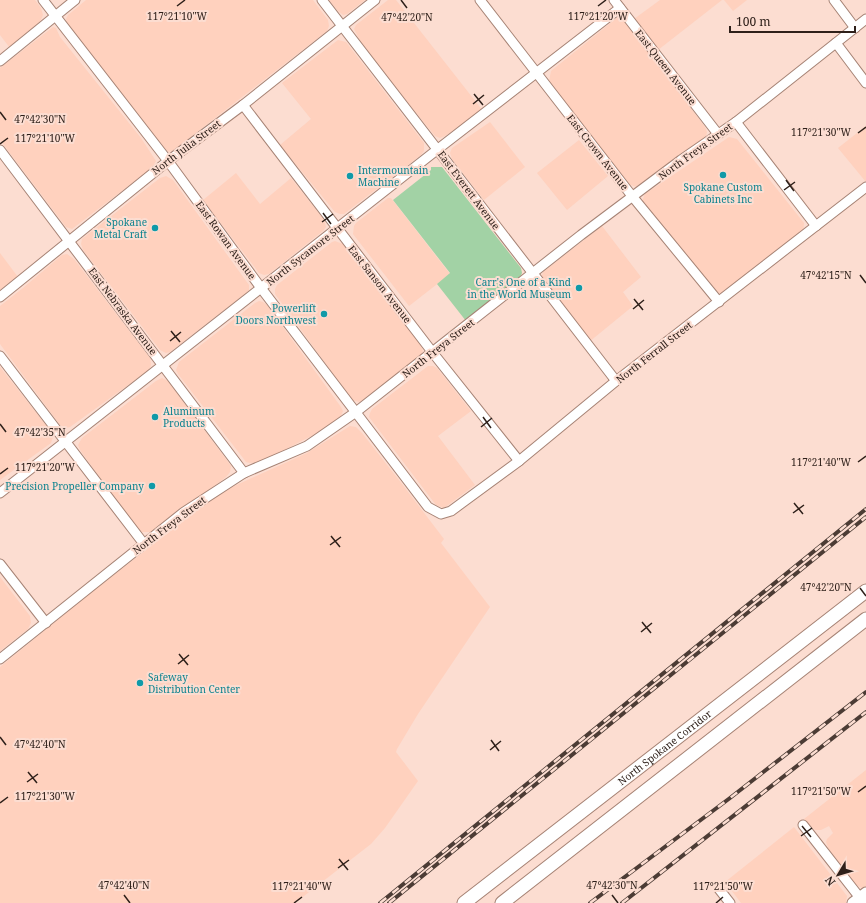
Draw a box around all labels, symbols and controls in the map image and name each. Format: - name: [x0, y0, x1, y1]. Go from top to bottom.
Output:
- scale bar: [730, 8, 855, 34]
- text: 117°21'10"W: [147, 9, 207, 23]
- text: 117°21'20"W: [568, 9, 628, 23]
- text: 47°42'20"N: [381, 10, 433, 24]
- text: 100 m: [736, 13, 771, 30]
- street label: East Queen Avenue: [632, 27, 700, 107]
- street label: East Crown Avenue: [564, 111, 632, 193]
- text: 47°42'30"N: [14, 112, 66, 126]
- street label: North Julia Street: [149, 116, 224, 178]
- street label: North Freya Street: [655, 119, 735, 183]
- text: 117°21'30"W: [791, 125, 851, 139]
- text: 117°21'10"W: [15, 131, 75, 145]
- street label: East Everett Avenue: [435, 148, 503, 232]
- place label: Intermountain Machine: [358, 163, 429, 189]
- marker: Spokane Custom Cabinets Inc: [718, 170, 728, 180]
- marker: Intermountain Machine: [345, 171, 355, 181]
- place label: Spokane Custom Cabinets Inc: [684, 180, 763, 206]
- street label: East Rowan Avenue: [193, 198, 259, 282]
- street label: North Sycamore Street: [263, 211, 357, 289]
- place label: Spokane Metal Craft: [94, 215, 147, 241]
- marker: Spokane Metal Craft: [150, 223, 160, 233]
- street label: East Sanson Avenue: [345, 242, 415, 326]
- street label: East Nebraska Avenue: [85, 264, 161, 358]
- text: 47°42'15"N: [800, 268, 852, 282]
- place label: Carr's One of a Kind in the World Museum: [467, 275, 572, 301]
- marker: Carr's One of a Kind in the World Museum: [574, 283, 584, 293]
- place label: Powerlift Doors Northwest: [235, 301, 316, 327]
- marker: Powerlift Doors Northwest: [319, 309, 329, 319]
- street label: North Freya Street: [399, 315, 477, 381]
- street label: North Ferrall Street: [613, 318, 695, 386]
- place label: Aluminum Products: [163, 404, 215, 430]
- marker: Aluminum Products: [150, 412, 160, 422]
- text: 47°42'35"N: [14, 425, 66, 439]
- text: 117°21'40"W: [791, 455, 851, 469]
- text: 117°21'20"W: [15, 460, 75, 474]
- place label: Precision Propeller Company: [5, 479, 144, 493]
- marker: Precision Propeller Company: [147, 481, 157, 491]
- street label: North Freya Street: [130, 493, 209, 557]
- text: 47°42'20"N: [800, 580, 852, 594]
- place label: Safeway Distribution Center: [148, 670, 240, 696]
- marker: Safeway Distribution Center: [135, 678, 145, 688]
- street label: North Spokane Corridor: [615, 706, 715, 788]
- text: 47°42'40"N: [14, 737, 66, 751]
- text: 117°21'50"W: [791, 784, 851, 798]
- text: 117°21'30"W: [15, 789, 75, 803]
- north arrow: [818, 855, 858, 895]
- text: N: [821, 873, 838, 889]
- text: 47°42'40"N: [98, 878, 150, 892]
- text: 47°42'30"N: [586, 878, 638, 892]
- text: 117°21'40"W: [272, 879, 332, 893]
- text: 117°21'50"W: [693, 879, 753, 893]

